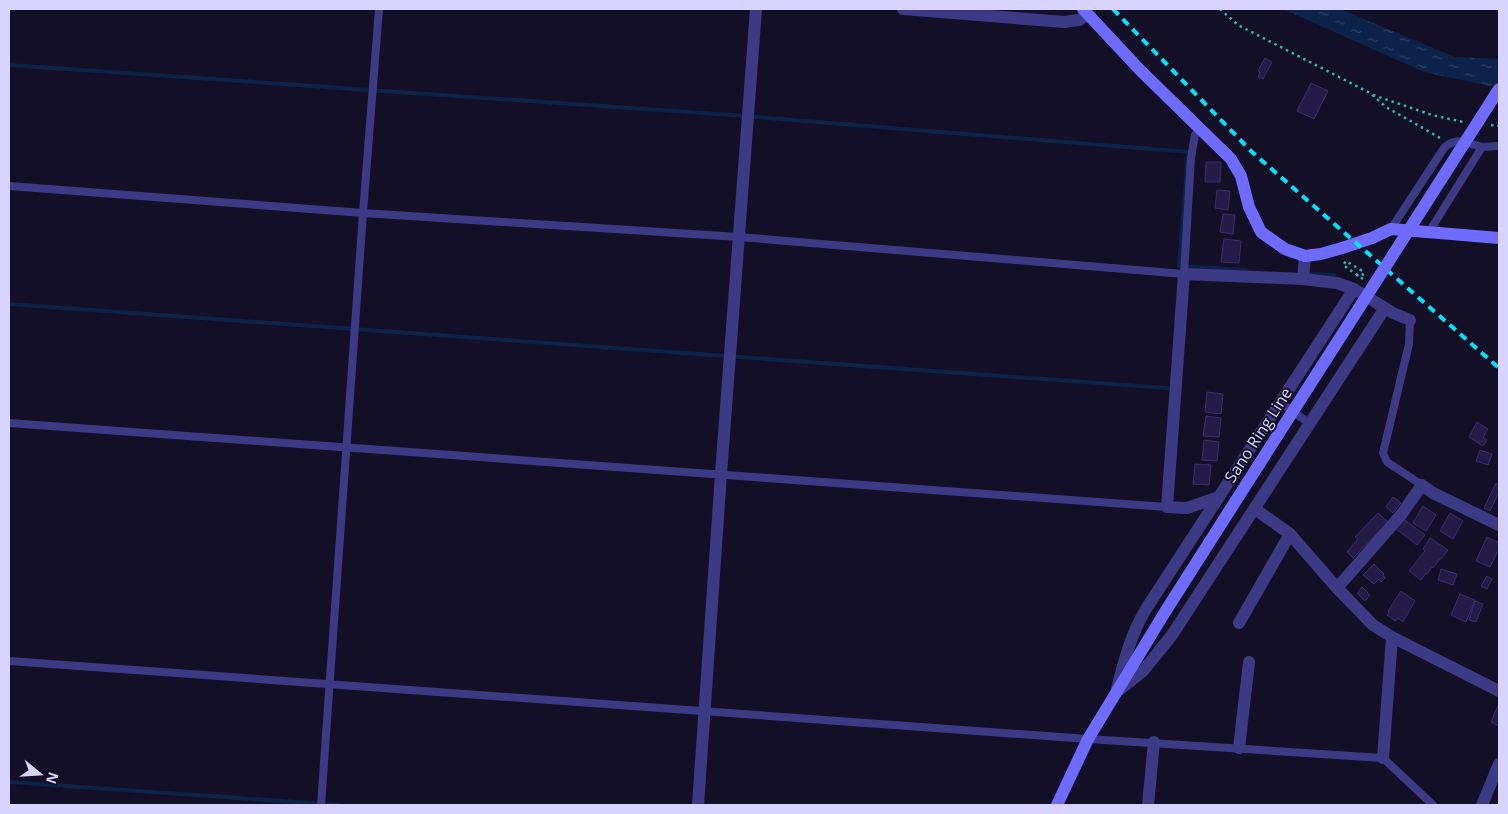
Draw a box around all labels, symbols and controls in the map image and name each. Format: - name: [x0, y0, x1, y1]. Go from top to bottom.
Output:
- street label: Sano Ring Line: [1219, 383, 1297, 487]
- north arrow: [15, 749, 65, 799]
- text: N: [42, 770, 64, 787]

